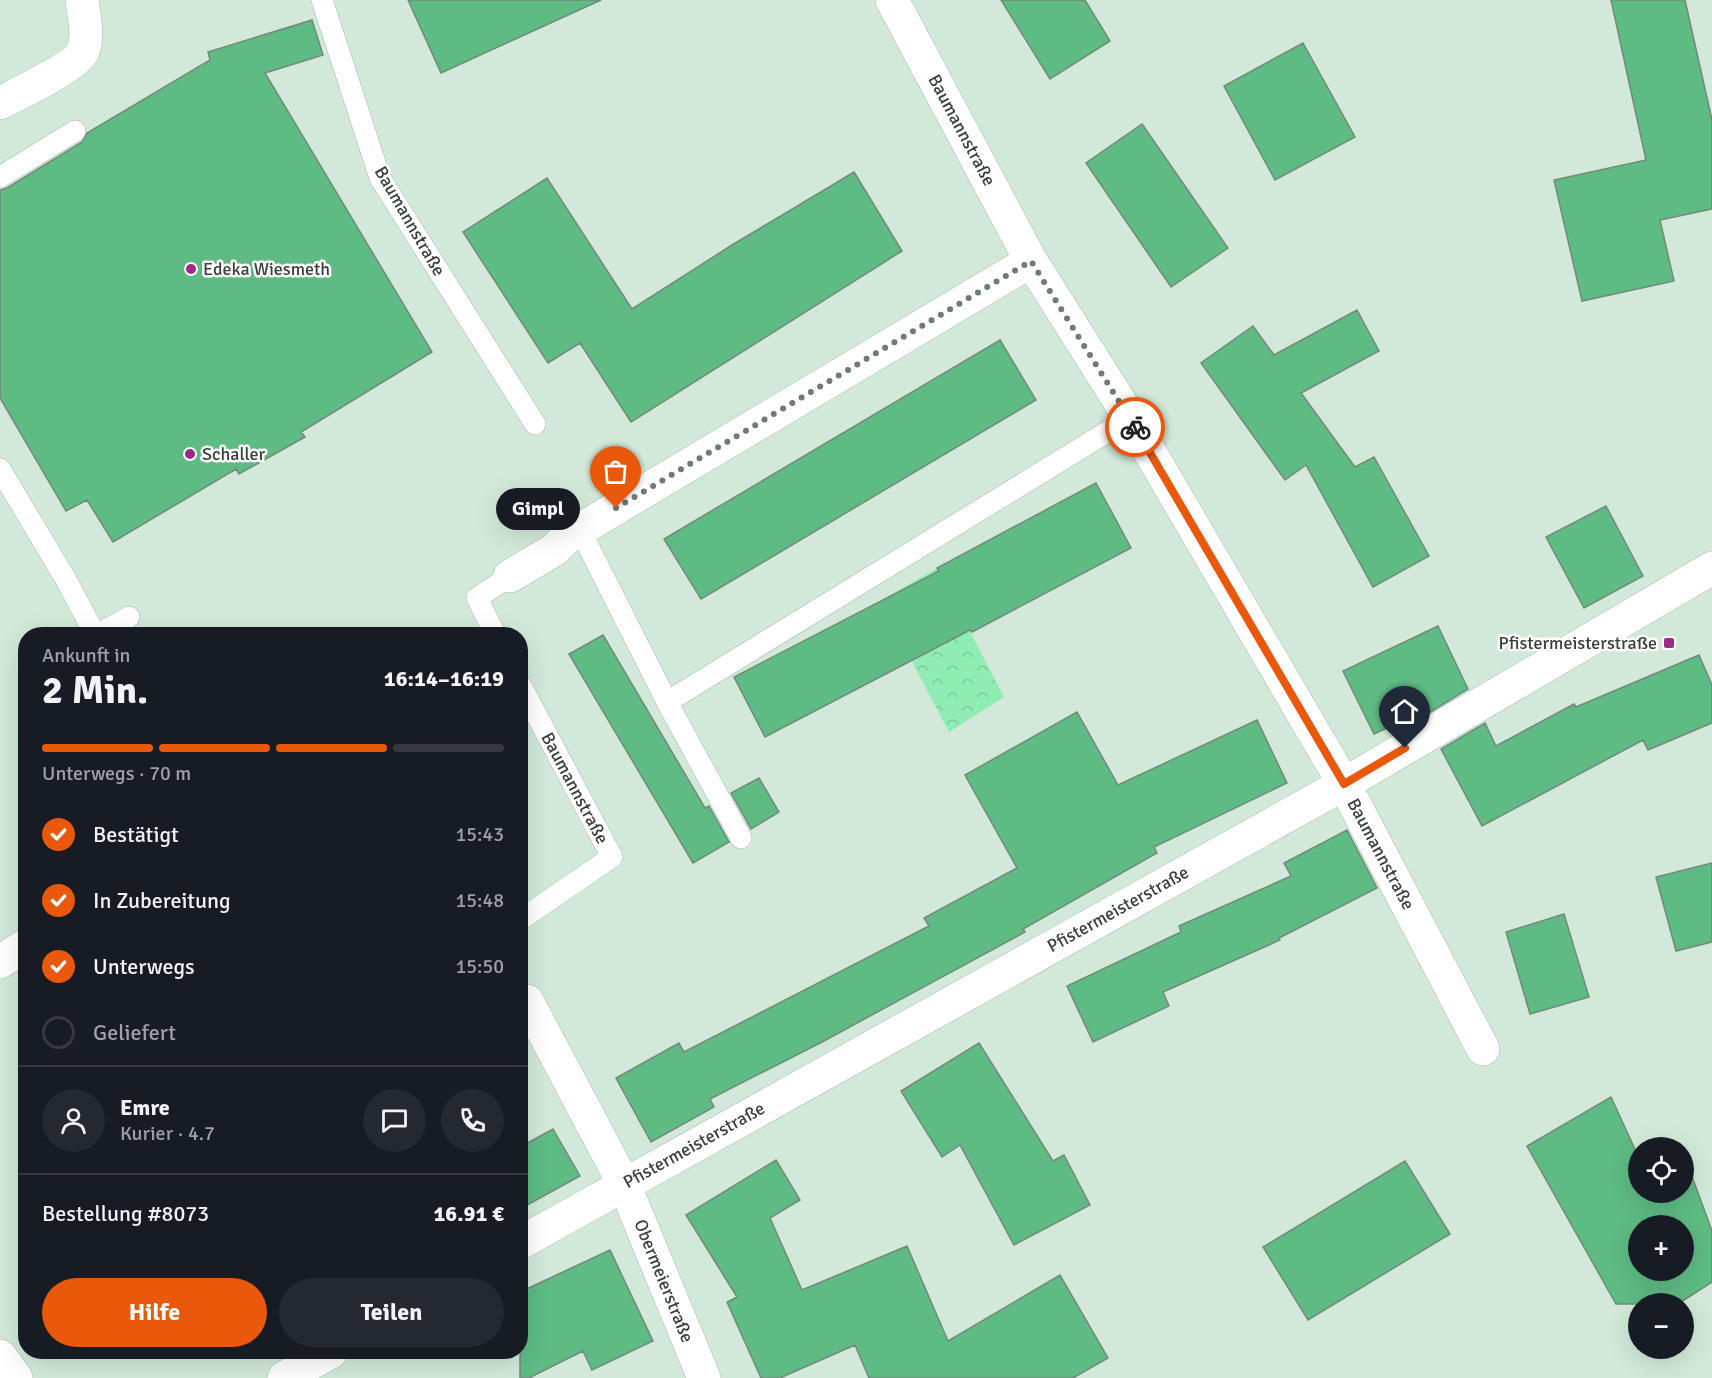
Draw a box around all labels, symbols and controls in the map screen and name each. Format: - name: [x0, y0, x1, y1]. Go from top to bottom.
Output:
- street label: Baumannstraße: [923, 71, 1001, 189]
- street label: Baumannstraße: [370, 162, 450, 280]
- place label: Edeka Wiesmeth: [203, 258, 330, 280]
- marker: Edeka Wiesmeth: [184, 262, 198, 276]
- courier: [1105, 397, 1165, 457]
- icon: bike: [1119, 411, 1152, 444]
- place label: Schaller: [202, 443, 266, 465]
- pin: [590, 446, 641, 508]
- marker: Schaller: [183, 447, 197, 461]
- icon: bag: [599, 455, 632, 488]
- callout: Gimpl: [496, 487, 580, 529]
- text: Gimpl: [512, 496, 564, 521]
- place label: Pfistermeisterstraße: [1499, 632, 1657, 654]
- marker: Pfistermeisterstraße: [1662, 636, 1676, 650]
- text: Ankunft in: [42, 643, 130, 668]
- text: 16:14–16:19: [384, 665, 504, 692]
- text: 2 Min.: [42, 666, 148, 714]
- pin: [1379, 686, 1430, 748]
- icon: home: [1388, 695, 1421, 728]
- street label: Baumannstraße: [536, 729, 614, 847]
- text: Unterwegs · 70 m: [42, 761, 191, 786]
- street label: Baumannstraße: [1342, 795, 1420, 913]
- icon: check: [42, 818, 75, 851]
- text: Bestätigt: [93, 821, 179, 848]
- text: 15:43: [455, 822, 504, 847]
- street label: Pfistermeisterstraße: [1043, 861, 1193, 957]
- icon: check: [42, 884, 75, 917]
- text: In Zubereitung: [93, 887, 231, 914]
- text: 15:48: [455, 888, 504, 913]
- icon: check: [42, 950, 75, 983]
- text: Unterwegs: [93, 953, 195, 980]
- text: 15:50: [455, 954, 504, 979]
- text: Geliefert: [93, 1019, 176, 1046]
- button: person: [42, 1089, 105, 1152]
- button: chat: [363, 1089, 426, 1152]
- button: phone: [441, 1089, 504, 1152]
- text: Emre: [120, 1094, 170, 1121]
- street label: Pfistermeisterstraße: [619, 1097, 769, 1193]
- text: Kurier · 4.7: [120, 1121, 215, 1146]
- map controls: [1628, 1137, 1694, 1359]
- button: locate: [1628, 1137, 1694, 1203]
- text: Bestellung #8073: [42, 1200, 209, 1227]
- text: 16.91 €: [433, 1200, 504, 1227]
- button: +: [1628, 1215, 1694, 1281]
- street label: Obermeierstraße: [629, 1216, 699, 1346]
- button: Hilfe: [42, 1278, 267, 1347]
- button: Teilen: [279, 1278, 504, 1347]
- button: −: [1628, 1293, 1694, 1359]

